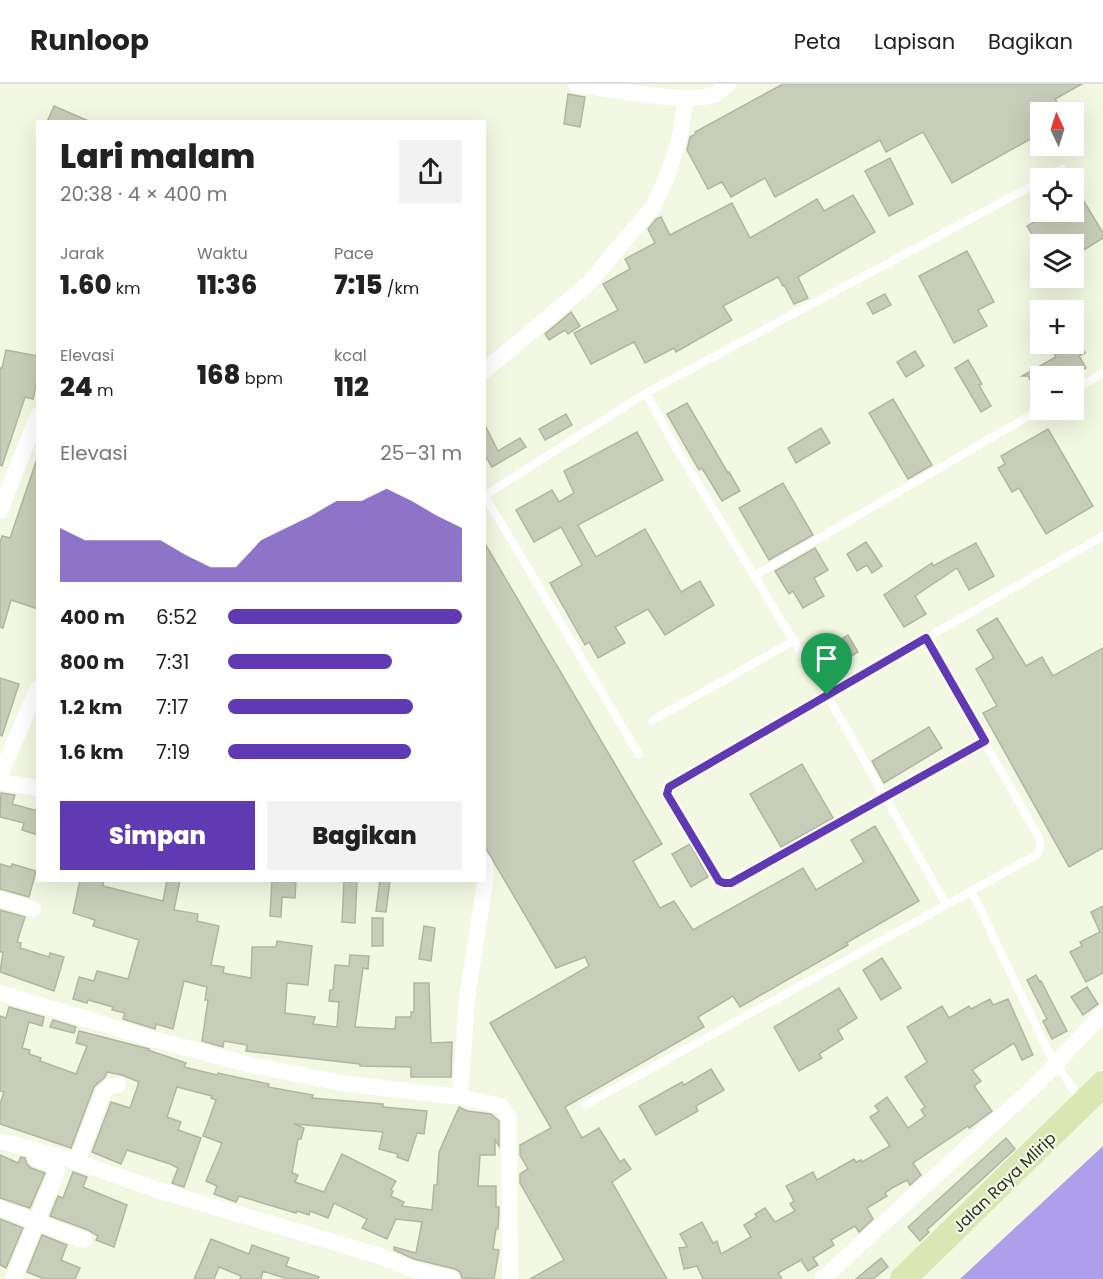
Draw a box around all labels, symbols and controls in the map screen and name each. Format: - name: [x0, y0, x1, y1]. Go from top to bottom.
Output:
- text: Runloop: [30, 21, 149, 60]
- text: Peta: [794, 27, 841, 56]
- text: Lapisan: [874, 27, 955, 56]
- text: Bagikan: [988, 27, 1073, 56]
- north arrow: [1030, 102, 1084, 156]
- map controls: [1030, 102, 1084, 420]
- text: Lari malam: [60, 133, 255, 180]
- button: share: [399, 140, 462, 203]
- button: locate: [1030, 168, 1084, 222]
- text: 20:38 · 4 × 400 m: [60, 180, 227, 208]
- button: layers: [1030, 234, 1084, 288]
- text: Jarak: [60, 242, 104, 265]
- text: Waktu: [197, 242, 248, 265]
- text: Pace: [334, 242, 374, 265]
- text: 1.60: [60, 267, 111, 303]
- text: 11:36: [197, 267, 257, 303]
- text: 7:15: [334, 267, 383, 303]
- text: km: [111, 277, 140, 300]
- text: /km: [383, 277, 419, 300]
- button: +: [1030, 300, 1084, 354]
- text: Elevasi: [60, 344, 114, 367]
- text: kcal: [334, 344, 367, 367]
- text: 168: [197, 357, 241, 393]
- button: −: [1030, 366, 1084, 420]
- text: bpm: [241, 367, 283, 390]
- text: 24: [60, 369, 93, 405]
- text: 112: [334, 369, 369, 405]
- text: m: [93, 379, 114, 402]
- text: Elevasi: [60, 439, 128, 467]
- text: 25–31 m: [380, 439, 462, 467]
- text: 400 m: [60, 603, 125, 631]
- text: 6:52: [156, 603, 197, 631]
- pin: [801, 633, 852, 695]
- icon: arrive: [810, 642, 843, 675]
- text: 800 m: [60, 648, 124, 676]
- text: 7:31: [156, 648, 189, 676]
- text: 1.2 km: [60, 693, 122, 721]
- text: 7:17: [156, 693, 189, 721]
- text: 1.6 km: [60, 738, 124, 766]
- text: 7:19: [156, 738, 190, 766]
- button: Simpan: [60, 801, 255, 870]
- button: Bagikan: [267, 801, 462, 870]
- street label: Jalan Raya Mlirip: [948, 1127, 1061, 1238]

